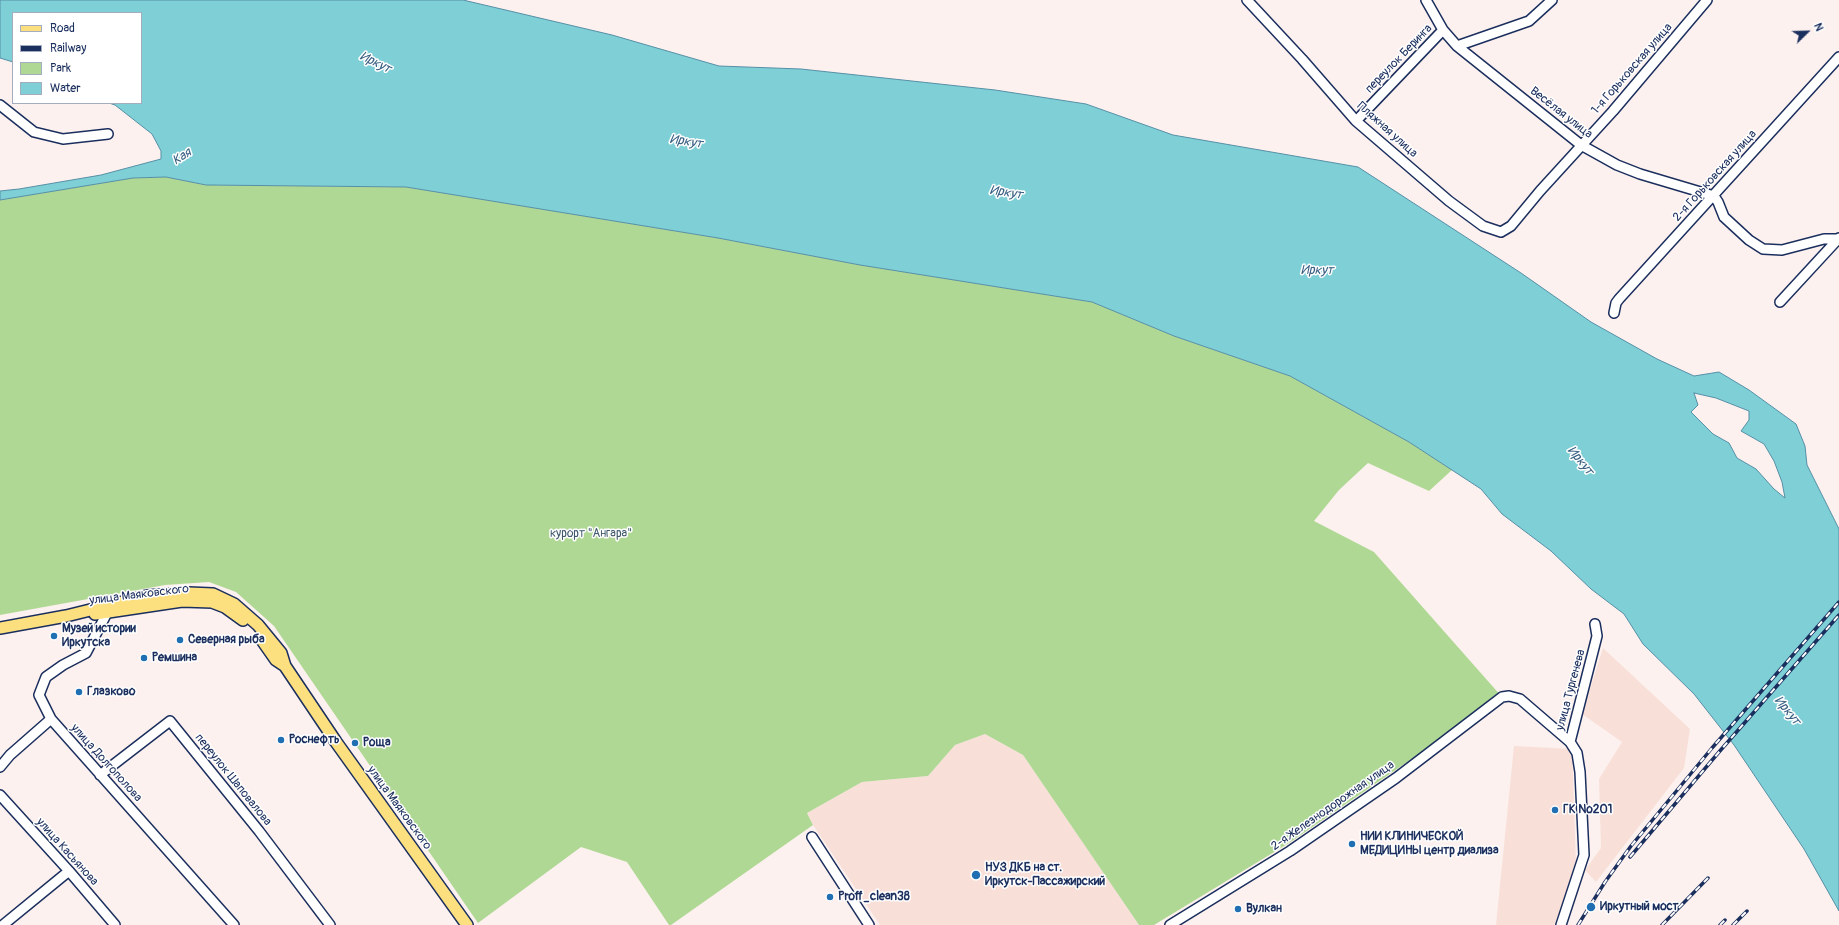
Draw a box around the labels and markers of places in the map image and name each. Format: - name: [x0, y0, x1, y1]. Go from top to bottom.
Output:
- place label: Музей истории Иркутска: [62, 622, 136, 650]
- marker: Музей истории Иркутска: [49, 631, 59, 641]
- place label: Северная рыба: [188, 633, 264, 647]
- marker: Северная рыба: [175, 635, 185, 645]
- place label: Ремшина: [152, 651, 197, 665]
- marker: Ремшина: [139, 653, 149, 663]
- place label: Глазково: [87, 685, 135, 699]
- marker: Глазково: [74, 687, 84, 697]
- place label: Роснефть: [289, 733, 339, 747]
- marker: Роснефть: [276, 735, 286, 745]
- place label: Роща: [363, 736, 391, 750]
- marker: Роща: [350, 738, 360, 748]
- place label: ГК №201: [1563, 803, 1612, 817]
- marker: ГК №201: [1550, 805, 1560, 815]
- place label: НИИ КЛИНИЧЕСКОЙ МЕДИЦИНЫ центр диализа: [1360, 830, 1499, 858]
- marker: НИИ КЛИНИЧЕСКОЙ МЕДИЦИНЫ центр диализа: [1347, 839, 1357, 849]
- place label: НУЗ ДКБ на ст. Иркутск-Пассажирский: [985, 861, 1105, 889]
- marker: НУЗ ДКБ на ст. Иркутск-Пассажирский: [970, 869, 982, 881]
- place label: Proff_clean38: [838, 890, 910, 904]
- marker: Proff_clean38: [825, 892, 835, 902]
- place label: Иркутный мост: [1600, 900, 1678, 914]
- marker: Иркутный мост: [1585, 901, 1597, 913]
- place label: Вулкан: [1246, 902, 1282, 916]
- marker: Вулкан: [1233, 904, 1243, 914]

